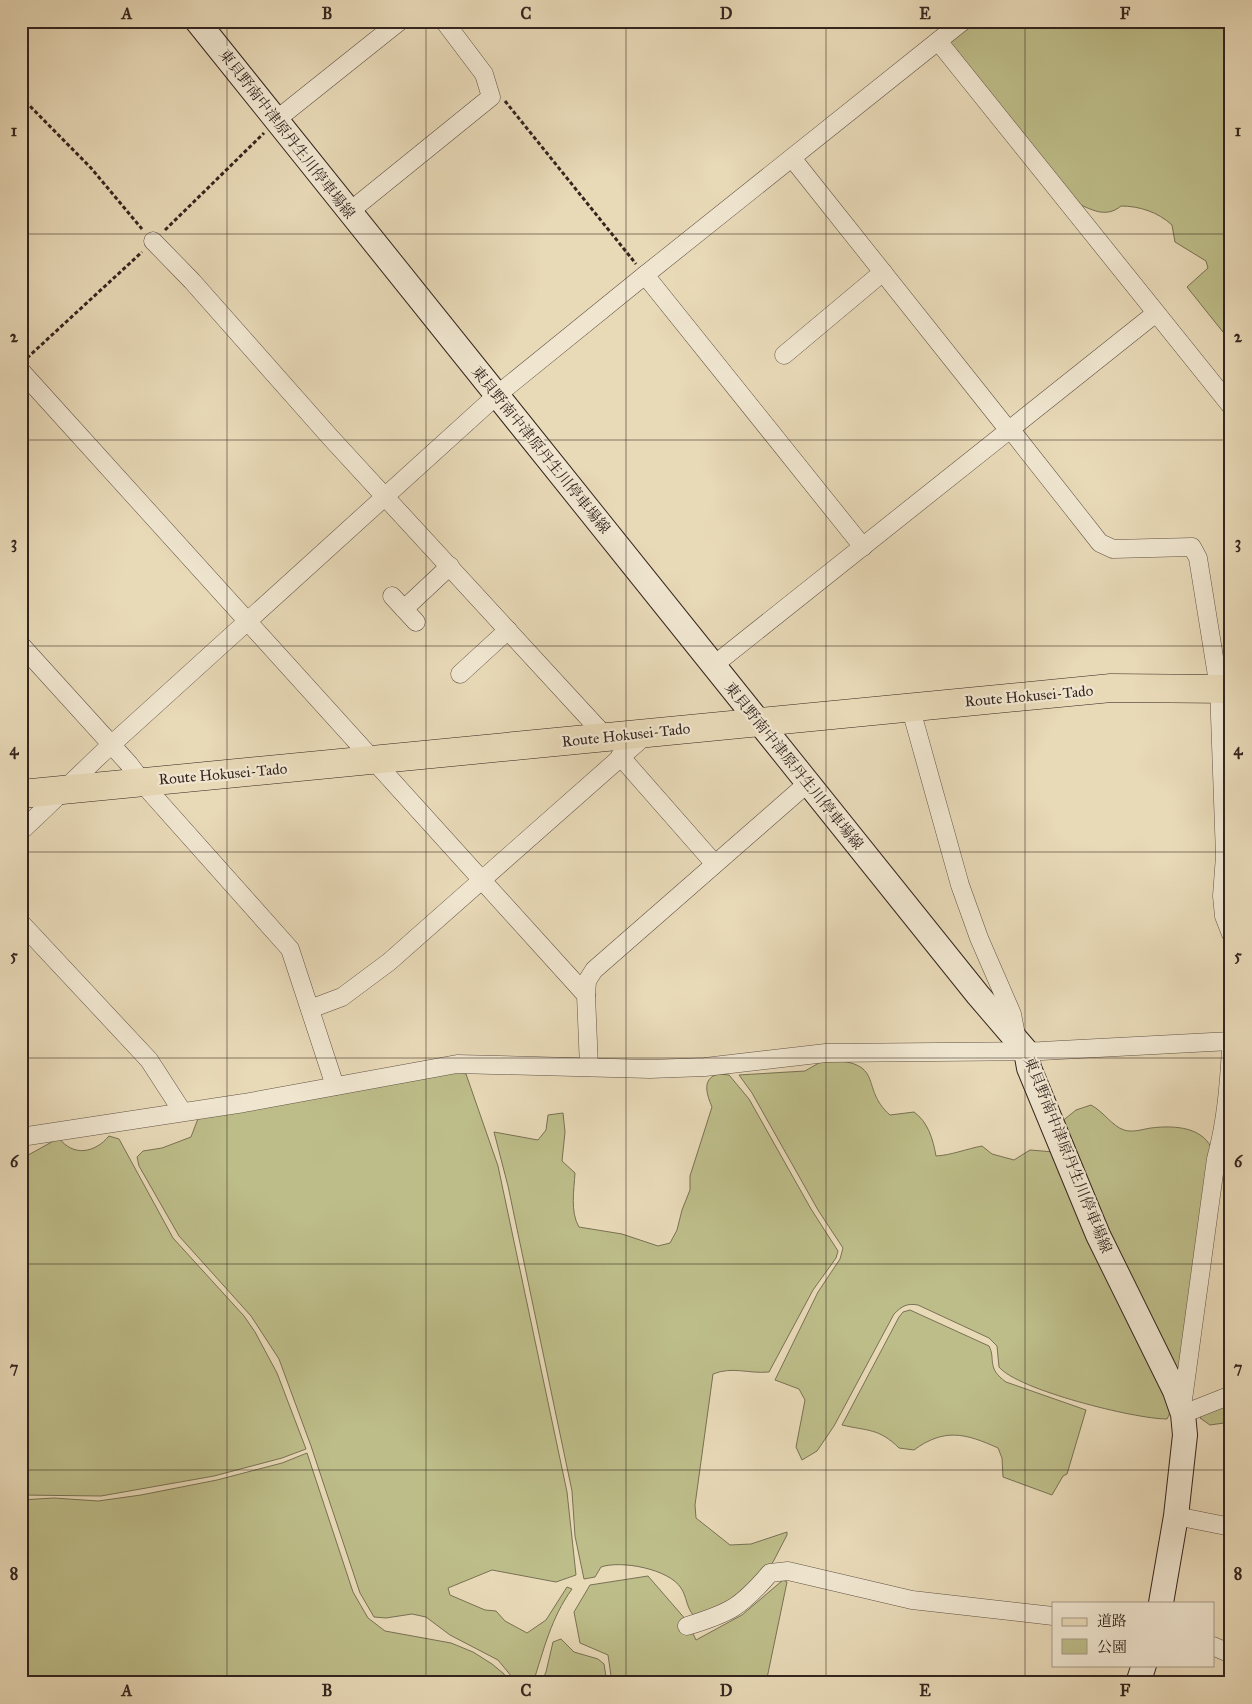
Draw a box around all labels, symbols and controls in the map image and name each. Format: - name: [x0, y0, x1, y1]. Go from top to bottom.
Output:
- text: A: [121, 4, 133, 23]
- text: B: [322, 4, 332, 23]
- text: C: [521, 4, 532, 23]
- text: D: [720, 4, 733, 23]
- text: E: [919, 4, 931, 23]
- text: F: [1120, 4, 1131, 23]
- street label: 東貝野南中津原丹生川停車場線: [215, 46, 359, 222]
- text: 1: [11, 121, 18, 140]
- text: 1: [1235, 121, 1242, 140]
- text: 2: [10, 327, 19, 346]
- text: 2: [1234, 327, 1243, 346]
- street label: 東貝野南中津原丹生川停車場線: [468, 363, 614, 537]
- text: 3: [11, 533, 17, 553]
- text: 3: [1235, 533, 1241, 553]
- street label: 東貝野南中津原丹生川停車場線: [721, 679, 867, 853]
- street label: Route Hokusei-Tado: [964, 681, 1094, 711]
- street label: Route Hokusei-Tado: [561, 719, 691, 751]
- text: 4: [10, 740, 20, 760]
- text: 4: [1234, 740, 1244, 760]
- street label: Route Hokusei-Tado: [158, 759, 288, 789]
- text: 5: [10, 946, 18, 965]
- text: 5: [1234, 946, 1242, 965]
- street label: 東貝野南中津原丹生川停車場線: [1020, 1054, 1116, 1256]
- text: 6: [10, 1152, 19, 1171]
- text: 6: [1234, 1152, 1243, 1171]
- text: 7: [10, 1358, 19, 1377]
- text: 7: [1234, 1358, 1243, 1377]
- text: 8: [10, 1564, 18, 1583]
- text: 8: [1234, 1564, 1242, 1583]
- legend: [1052, 1602, 1214, 1666]
- text: 道路: [1097, 1612, 1127, 1630]
- text: 公園: [1097, 1638, 1127, 1656]
- text: A: [121, 1681, 133, 1700]
- text: B: [322, 1681, 332, 1700]
- text: C: [521, 1681, 532, 1700]
- text: D: [720, 1681, 733, 1700]
- text: E: [919, 1681, 931, 1700]
- text: F: [1120, 1681, 1131, 1700]

